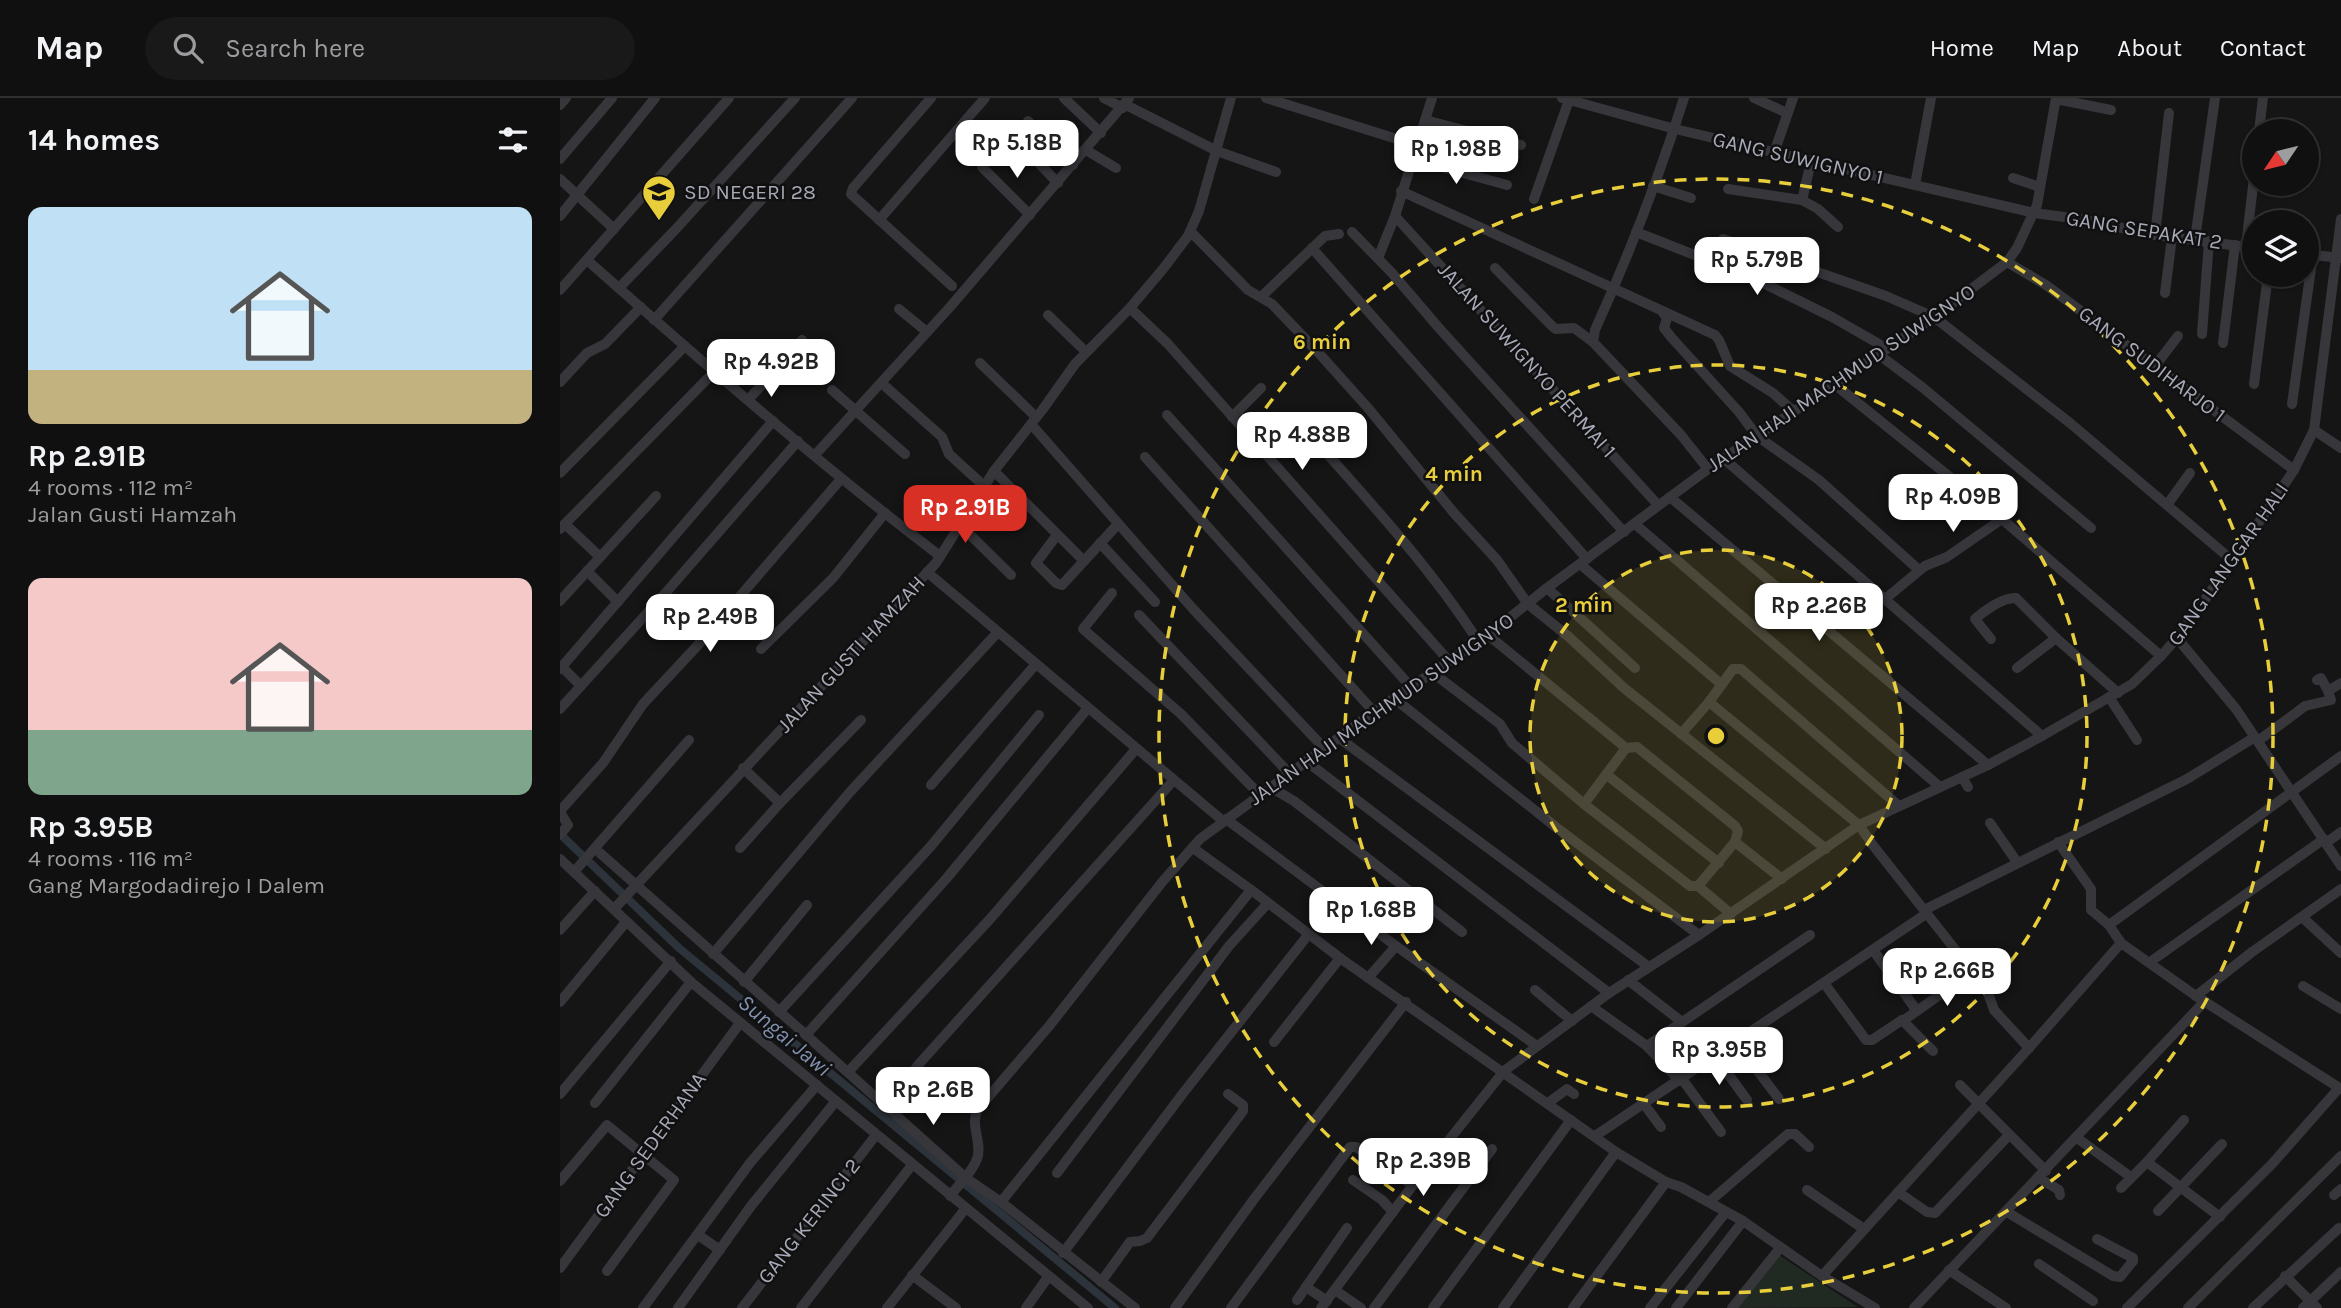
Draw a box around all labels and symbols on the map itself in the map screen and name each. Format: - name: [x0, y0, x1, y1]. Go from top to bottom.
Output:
- north arrow: [2242, 119, 2319, 196]
- pin: Rp 5.18B: [945, 120, 1089, 180]
- pin: Rp 1.98B: [1384, 126, 1528, 186]
- street label: GANG SUWIGNYO 1: [1710, 127, 1886, 189]
- school or university icon: SD NEGERI 28: [640, 173, 678, 222]
- place label: SD NEGERI 28: [684, 180, 816, 204]
- street label: GANG SEPAKAT 2: [2064, 206, 2224, 254]
- pin: Rp 5.79B: [1685, 238, 1829, 297]
- street label: JALAN SUWIGNYO PERMAI 1: [1433, 257, 1621, 463]
- street label: JALAN HAJI MACHMUD SUWIGNYO: [1702, 279, 1980, 477]
- street label: GANG SUDIHARJO 1: [2074, 301, 2230, 427]
- text: 6 min: [1293, 330, 1351, 354]
- pin: Rp 4.92B: [699, 340, 843, 399]
- pin: Rp 4.88B: [1230, 412, 1374, 472]
- text: 4 min: [1425, 462, 1483, 486]
- pin: Rp 4.09B: [1881, 474, 2025, 534]
- street label: GANG LANGGAR HALI: [2163, 478, 2293, 650]
- pin: Rp 2.91B: [893, 486, 1037, 545]
- street label: JALAN GUSTI HAMZAH: [772, 571, 930, 737]
- pin: Rp 2.26B: [1747, 584, 1891, 643]
- text: 2 min: [1555, 593, 1613, 617]
- pin: Rp 2.49B: [638, 594, 782, 654]
- street label: JALAN HAJI MACHMUD SUWIGNYO: [1244, 608, 1518, 810]
- centre of rings: [1704, 724, 1728, 748]
- pin: Rp 1.68B: [1299, 888, 1443, 947]
- pin: Rp 2.66B: [1875, 948, 2019, 1008]
- water label: Sungai Jawi: [733, 989, 837, 1082]
- pin: Rp 3.95B: [1647, 1028, 1791, 1087]
- street label: GANG SEDERHANA: [589, 1068, 711, 1222]
- pin: Rp 2.6B: [868, 1068, 998, 1127]
- pin: Rp 2.39B: [1351, 1138, 1495, 1198]
- street label: GANG KERINCI 2: [753, 1154, 865, 1288]

